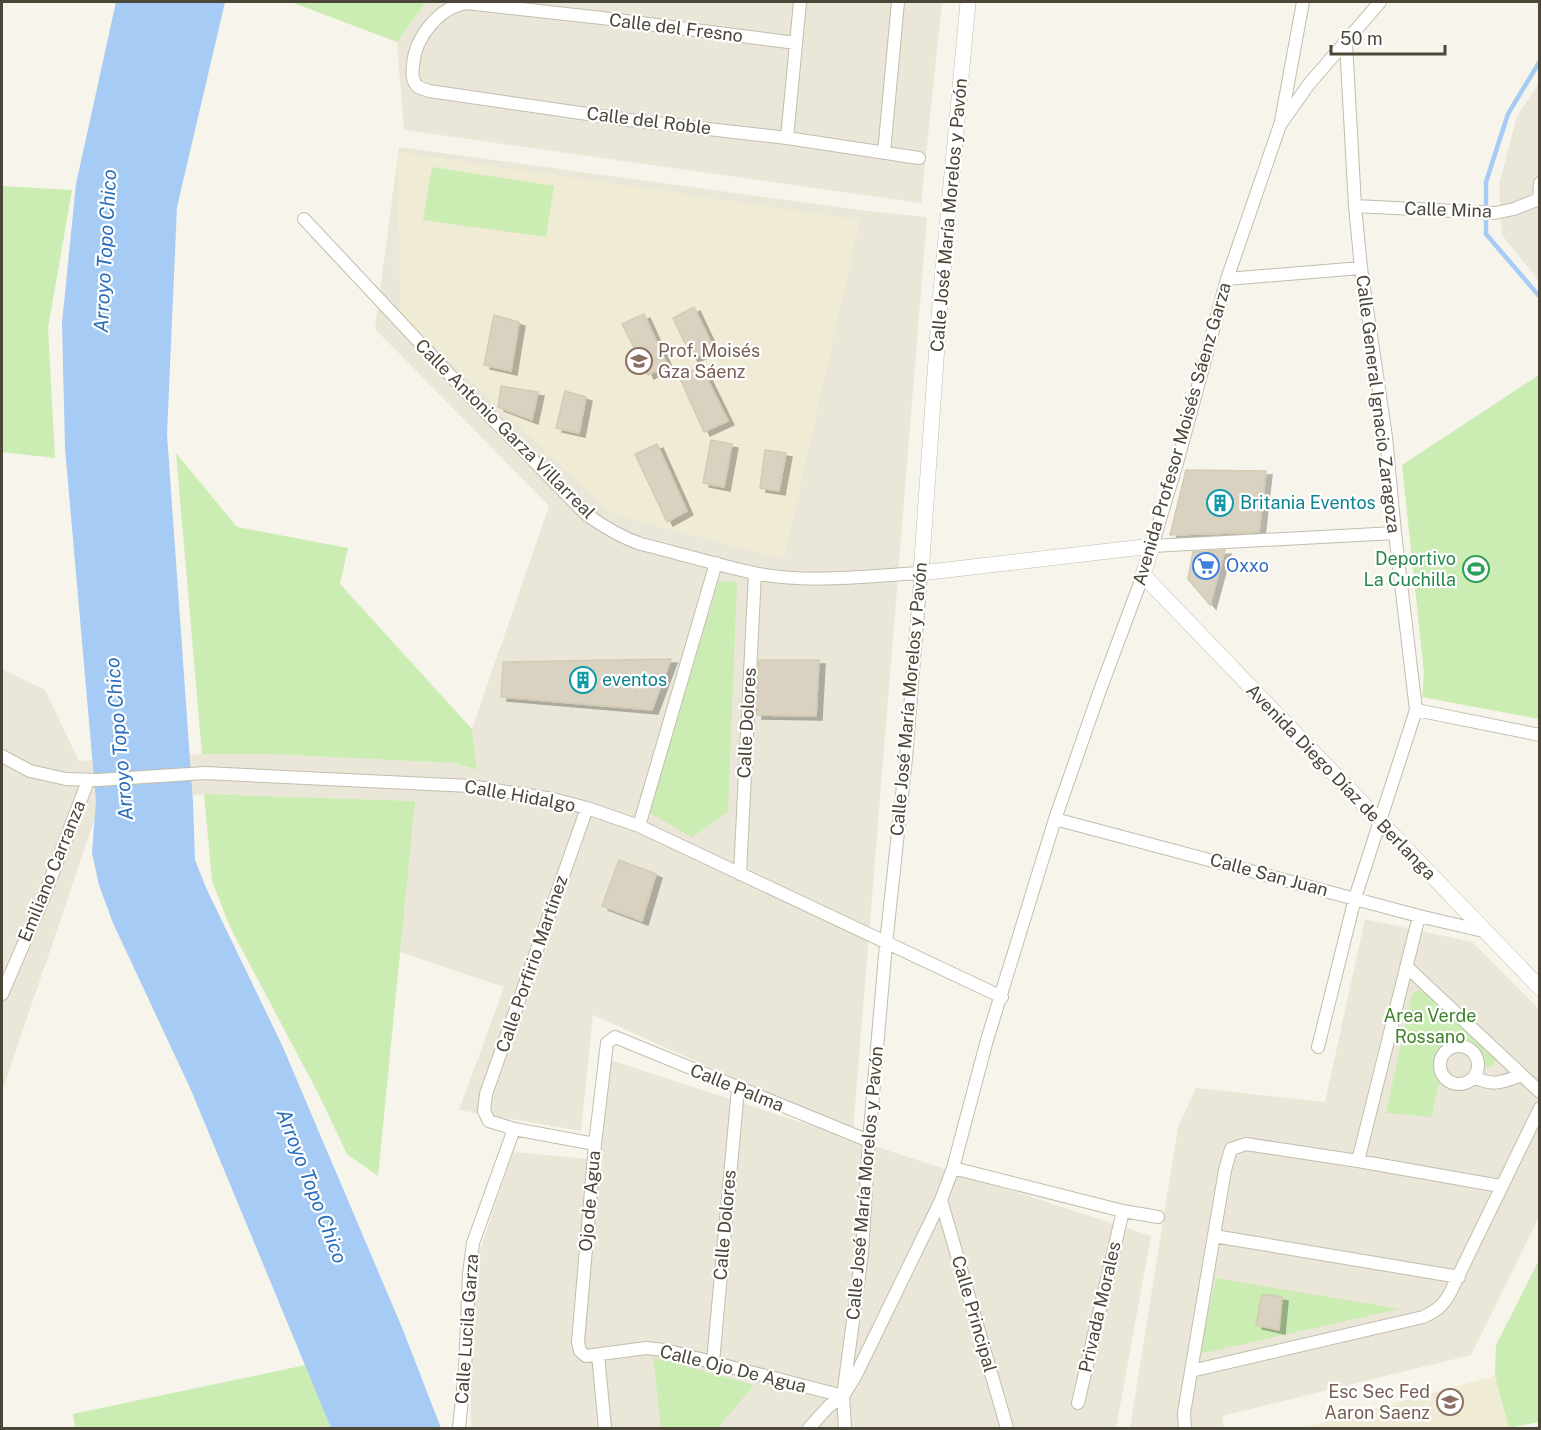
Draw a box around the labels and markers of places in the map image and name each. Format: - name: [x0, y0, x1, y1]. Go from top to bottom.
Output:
- place label: Prof. Moisés Gza Sáenz: [658, 340, 760, 382]
- school or university icon: Prof. Moisés Gza Sáenz: [624, 346, 654, 376]
- building icon: Britania Eventos: [1205, 488, 1235, 518]
- place label: Britania Eventos: [1240, 492, 1376, 513]
- place label: Deportivo La Cuchilla: [1364, 548, 1456, 590]
- supermarket icon: Oxxo: [1191, 551, 1221, 581]
- sports icon: Deportivo La Cuchilla: [1461, 554, 1491, 584]
- place label: Oxxo: [1226, 555, 1269, 576]
- building icon: eventos: [568, 665, 598, 695]
- place label: eventos: [602, 669, 667, 690]
- place label: Esc Sec Fed Aaron Saenz: [1324, 1381, 1430, 1423]
- school or university icon: Esc Sec Fed Aaron Saenz: [1435, 1387, 1465, 1417]

